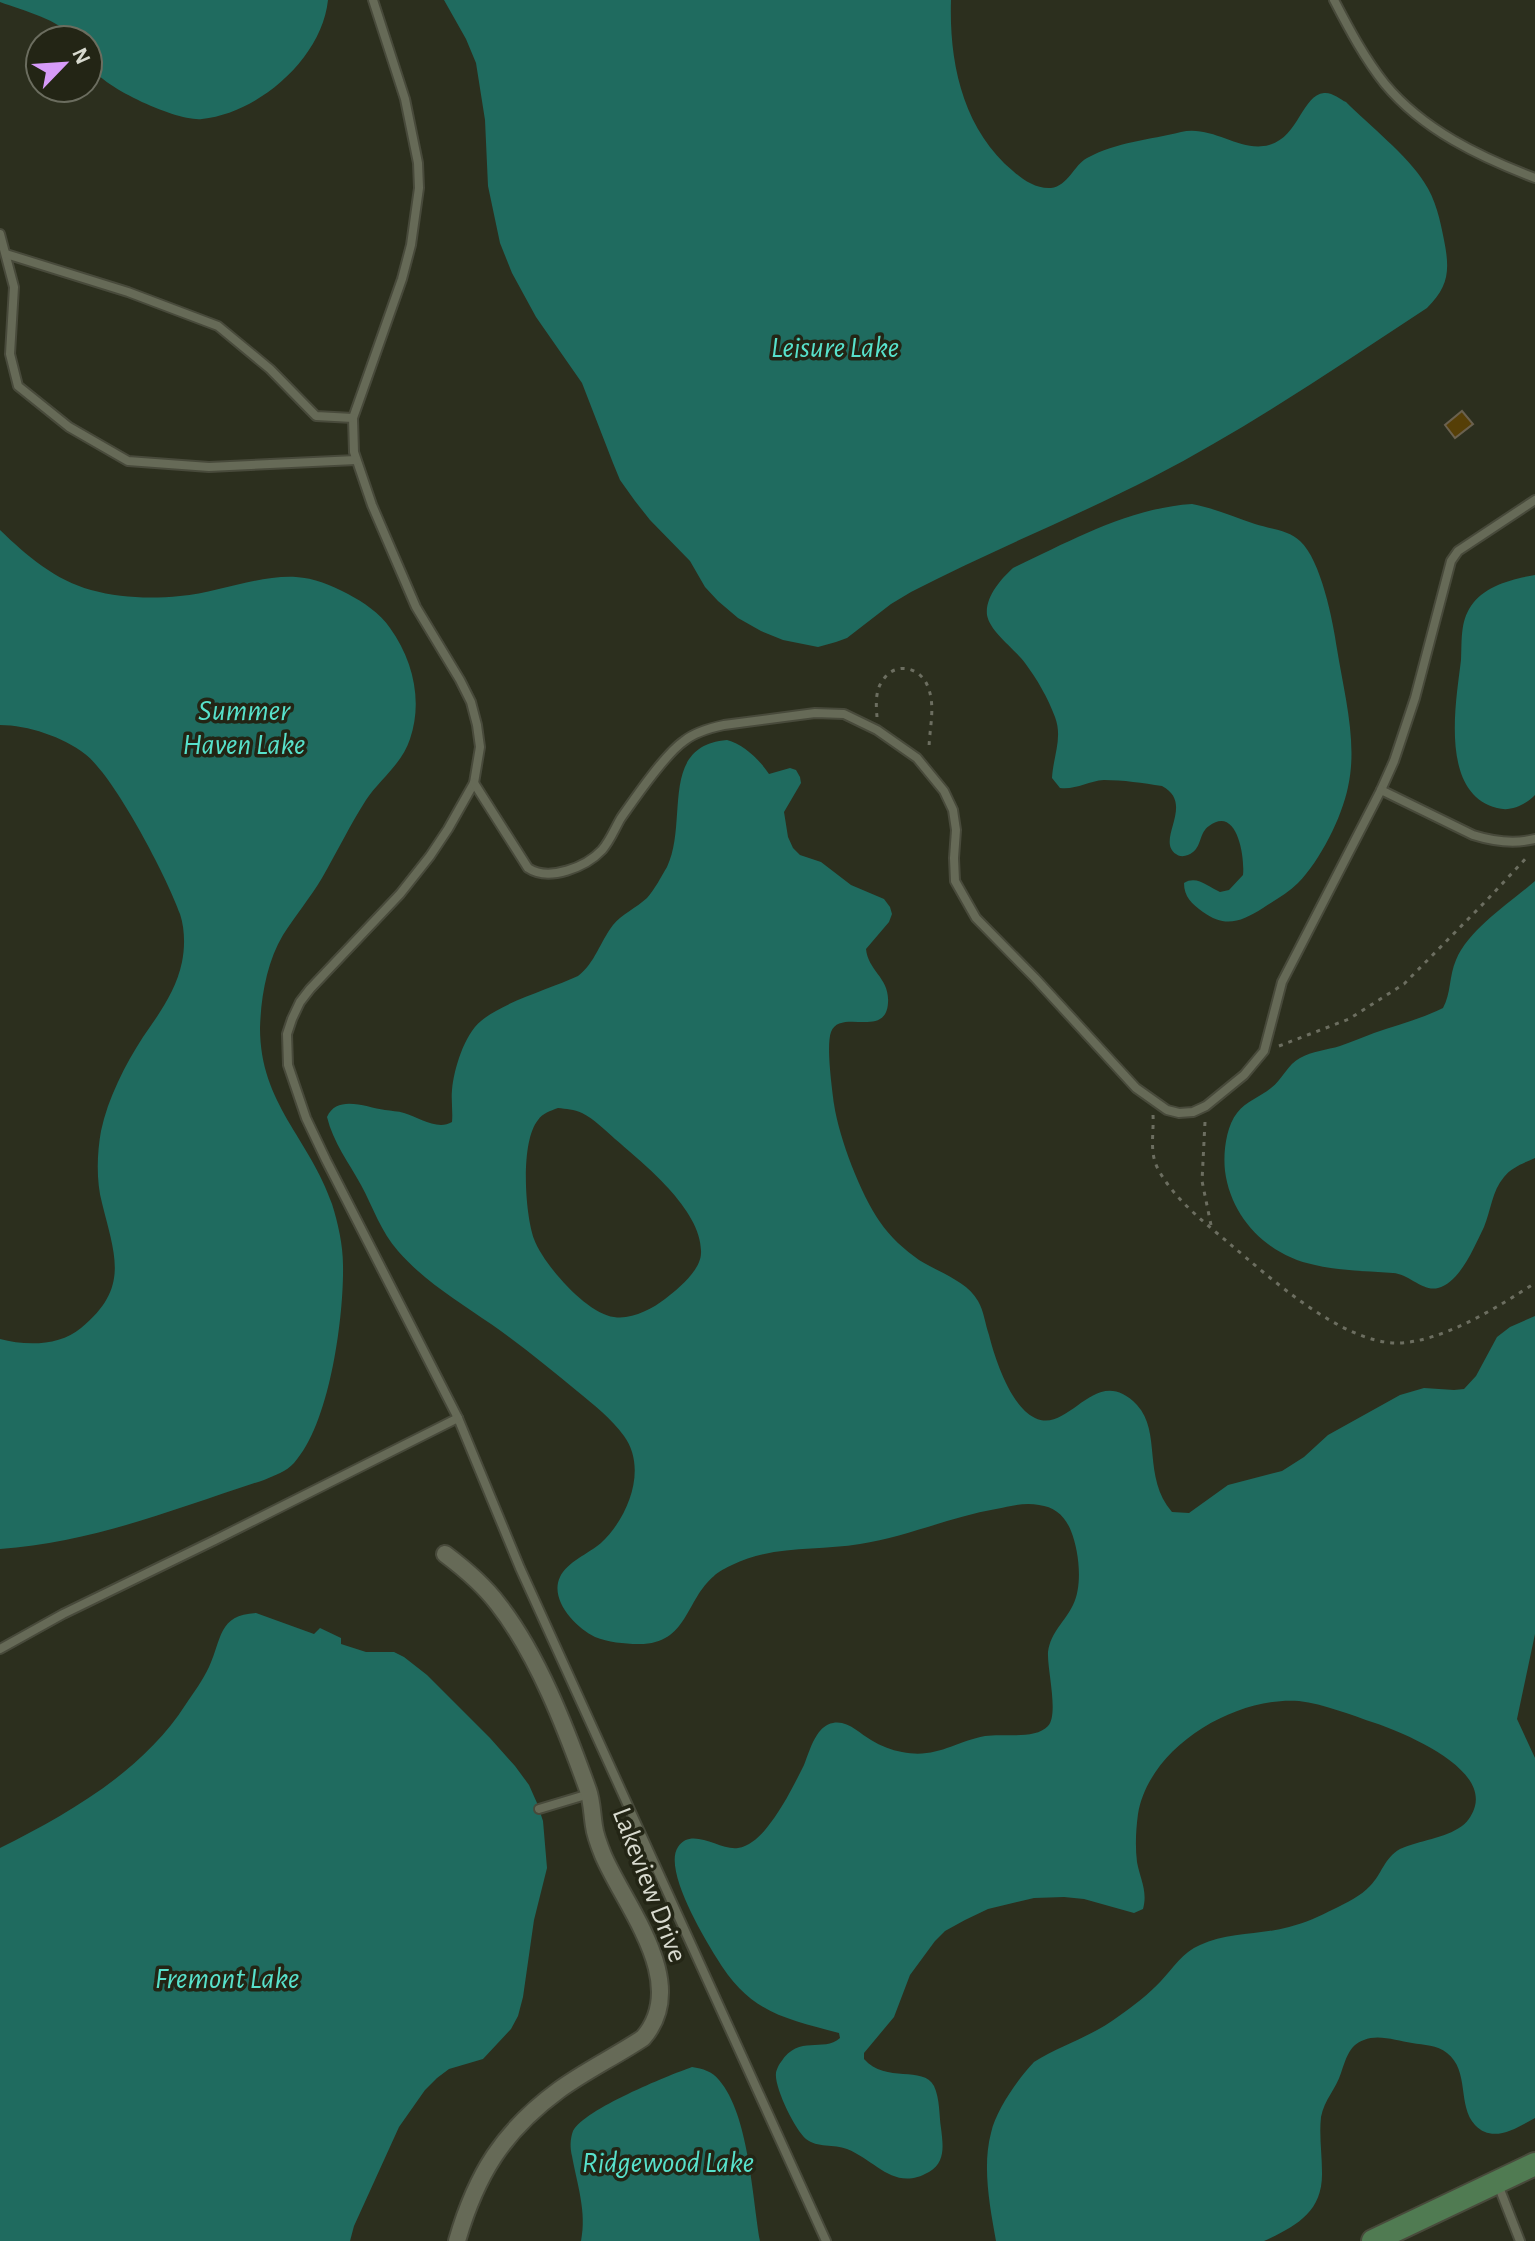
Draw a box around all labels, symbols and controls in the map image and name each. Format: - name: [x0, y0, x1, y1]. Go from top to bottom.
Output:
- north arrow: [24, 24, 104, 104]
- text: N: [68, 44, 94, 68]
- water label: Leisure Lake: [771, 333, 899, 363]
- water label: Summer Haven Lake: [183, 696, 305, 760]
- street label: Lakeview Drive: [607, 1804, 691, 1966]
- water label: Fremont Lake: [155, 1964, 299, 1994]
- water label: Ridgewood Lake: [582, 2148, 754, 2178]

